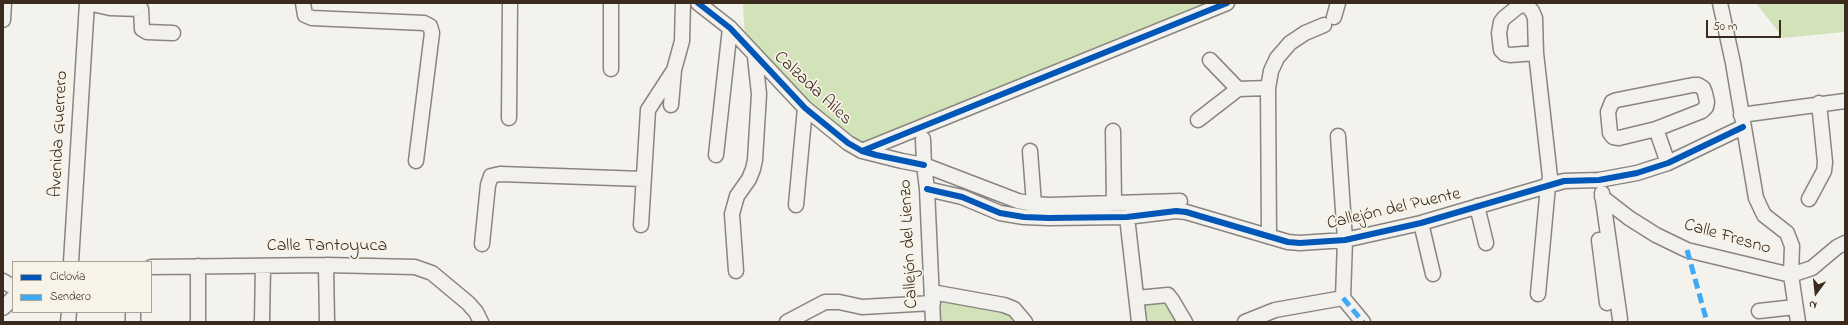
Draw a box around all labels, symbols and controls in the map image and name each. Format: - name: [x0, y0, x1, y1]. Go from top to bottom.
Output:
- scale bar: [1708, 12, 1783, 38]
- text: 50 m: [1713, 18, 1737, 36]
- street label: Calzada Ailes: [769, 47, 855, 131]
- street label: Avenida Guerrero: [46, 70, 74, 198]
- street label: Callejón del Lienzo: [896, 179, 924, 309]
- street label: Callejón del Puente: [1325, 184, 1463, 236]
- street label: Calle Fresno: [1681, 215, 1773, 261]
- street label: Calle Tantoyuca: [267, 236, 387, 258]
- legend: [12, 261, 152, 313]
- text: Ciclovía: [50, 268, 86, 286]
- north arrow: [1796, 273, 1836, 313]
- text: Sendero: [50, 288, 91, 306]
- text: N: [1807, 296, 1819, 313]

